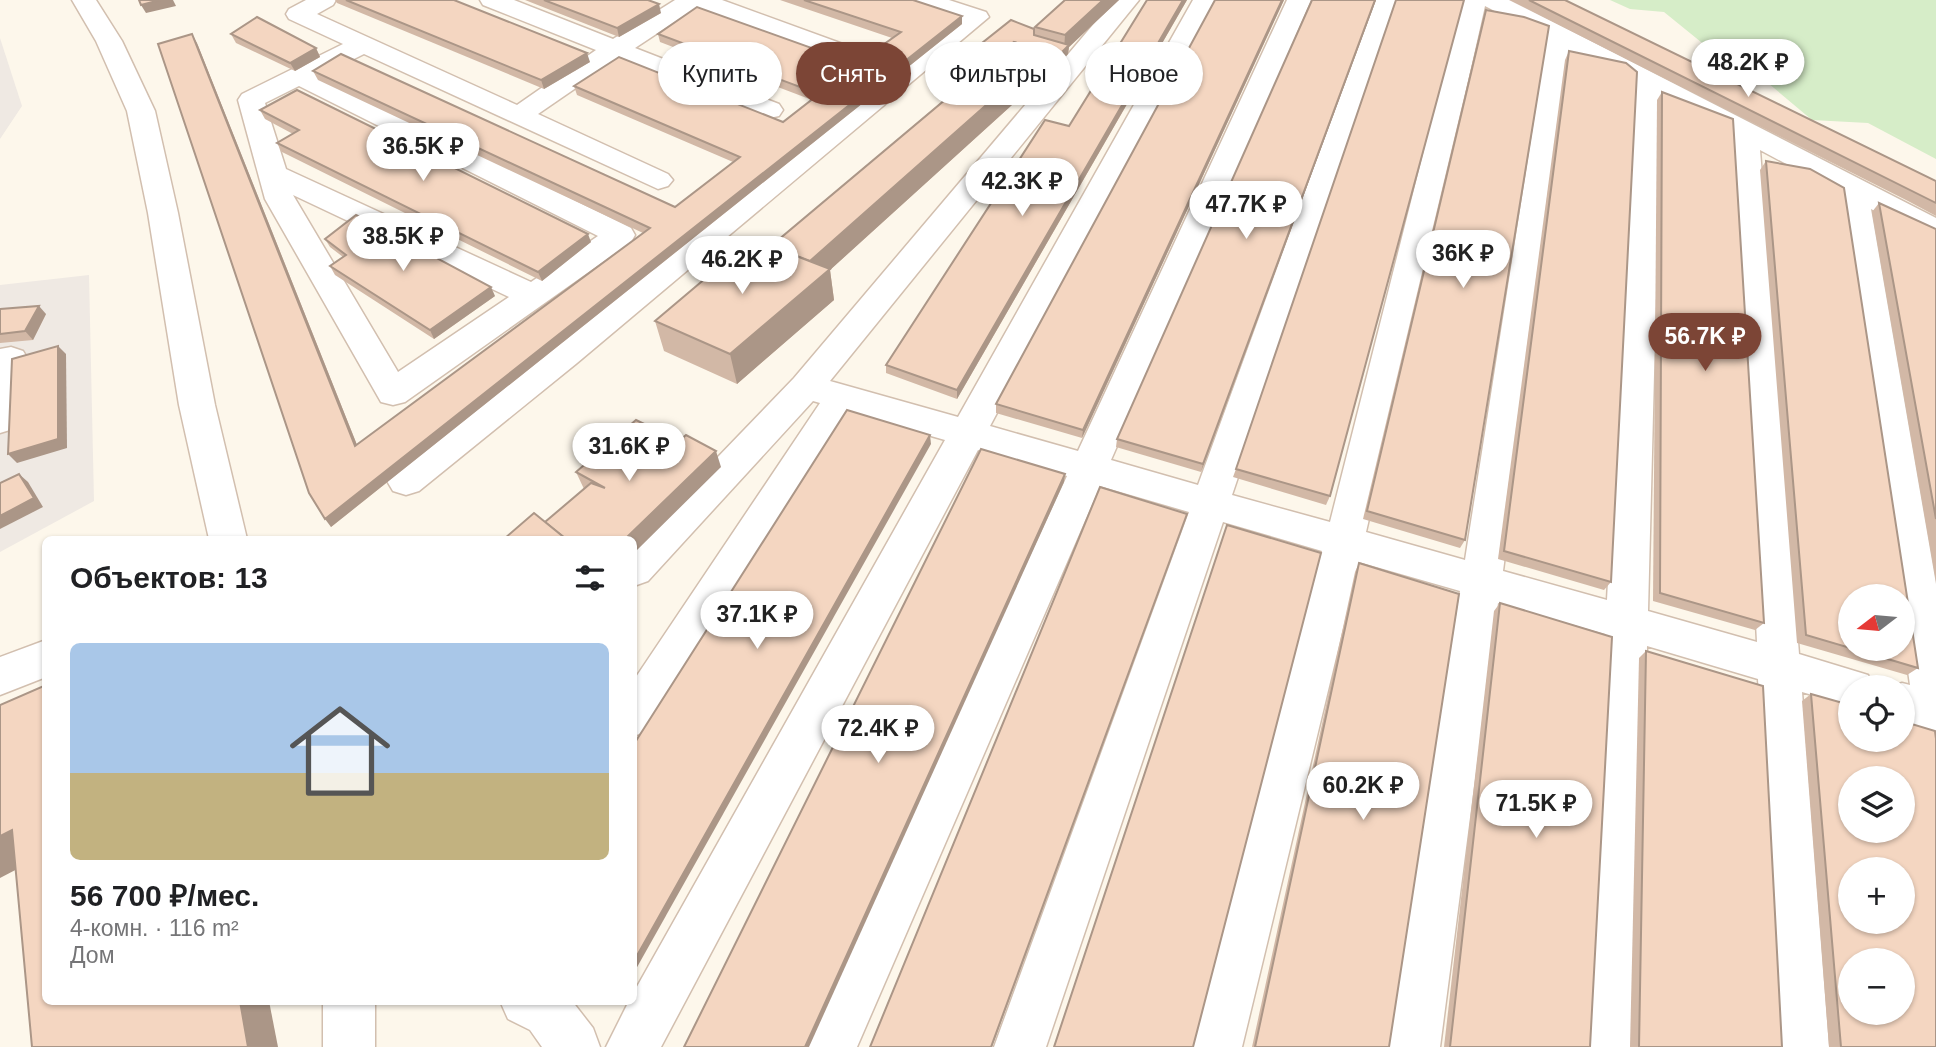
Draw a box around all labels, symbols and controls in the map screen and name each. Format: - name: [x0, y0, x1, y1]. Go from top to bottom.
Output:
- pin: 48.2K ₽: [1683, 40, 1813, 99]
- chip: Купить: [658, 42, 782, 105]
- chip: Снять: [796, 42, 911, 105]
- chip: Фильтры: [925, 42, 1071, 105]
- chip: Новое: [1085, 42, 1203, 105]
- text: 48.2K ₽: [1707, 49, 1789, 75]
- pin: 36.5K ₽: [358, 124, 488, 183]
- text: 36.5K ₽: [382, 133, 464, 159]
- pin: 42.3K ₽: [957, 158, 1087, 218]
- text: 42.3K ₽: [981, 168, 1063, 194]
- pin: 47.7K ₽: [1181, 182, 1311, 241]
- text: 47.7K ₽: [1205, 191, 1287, 217]
- pin: 38.5K ₽: [338, 214, 468, 273]
- text: 38.5K ₽: [362, 223, 444, 249]
- pin: 36K ₽: [1414, 230, 1512, 290]
- pin: 46.2K ₽: [677, 236, 807, 296]
- text: 36K ₽: [1432, 240, 1494, 266]
- text: 46.2K ₽: [701, 246, 783, 272]
- pin: 56.7K ₽: [1640, 314, 1770, 373]
- text: 56.7K ₽: [1664, 323, 1746, 349]
- pin: 31.6K ₽: [564, 424, 694, 483]
- text: 31.6K ₽: [588, 433, 670, 459]
- icon: filters: [571, 559, 609, 597]
- text: Объектов: 13: [70, 561, 268, 594]
- north arrow: [1838, 584, 1914, 662]
- map controls: [1838, 584, 1915, 1025]
- pin: 37.1K ₽: [692, 592, 822, 651]
- text: 37.1K ₽: [716, 601, 798, 627]
- button: locate: [1838, 675, 1915, 752]
- icon: home: [277, 688, 403, 814]
- pin: 72.4K ₽: [813, 706, 943, 765]
- text: 72.4K ₽: [837, 715, 919, 741]
- pin: 60.2K ₽: [1298, 762, 1428, 822]
- button: layers: [1838, 766, 1915, 843]
- text: 60.2K ₽: [1322, 772, 1404, 798]
- pin: 71.5K ₽: [1471, 780, 1601, 840]
- text: 71.5K ₽: [1495, 790, 1577, 816]
- button: +: [1838, 857, 1915, 934]
- text: 56 700 ₽/мес.: [70, 879, 259, 912]
- text: 4-комн. · 116 m²: [70, 915, 239, 941]
- text: Дом: [70, 942, 114, 968]
- button: −: [1838, 948, 1915, 1025]

